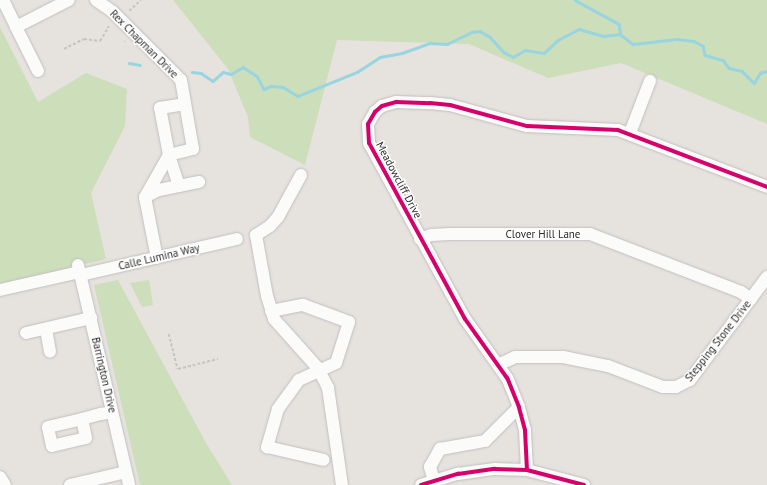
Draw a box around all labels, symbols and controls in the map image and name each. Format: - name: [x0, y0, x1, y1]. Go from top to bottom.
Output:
- street label: Rex Chapman Drive: [107, 7, 181, 81]
- street label: Meadowcliff Drive: [373, 139, 425, 221]
- street label: Clover Hill Lane: [506, 227, 580, 241]
- street label: Calle Lumina Way: [117, 241, 201, 273]
- street label: Stepping Stone Drive: [682, 298, 754, 384]
- street label: Barrington Drive: [89, 336, 119, 414]

